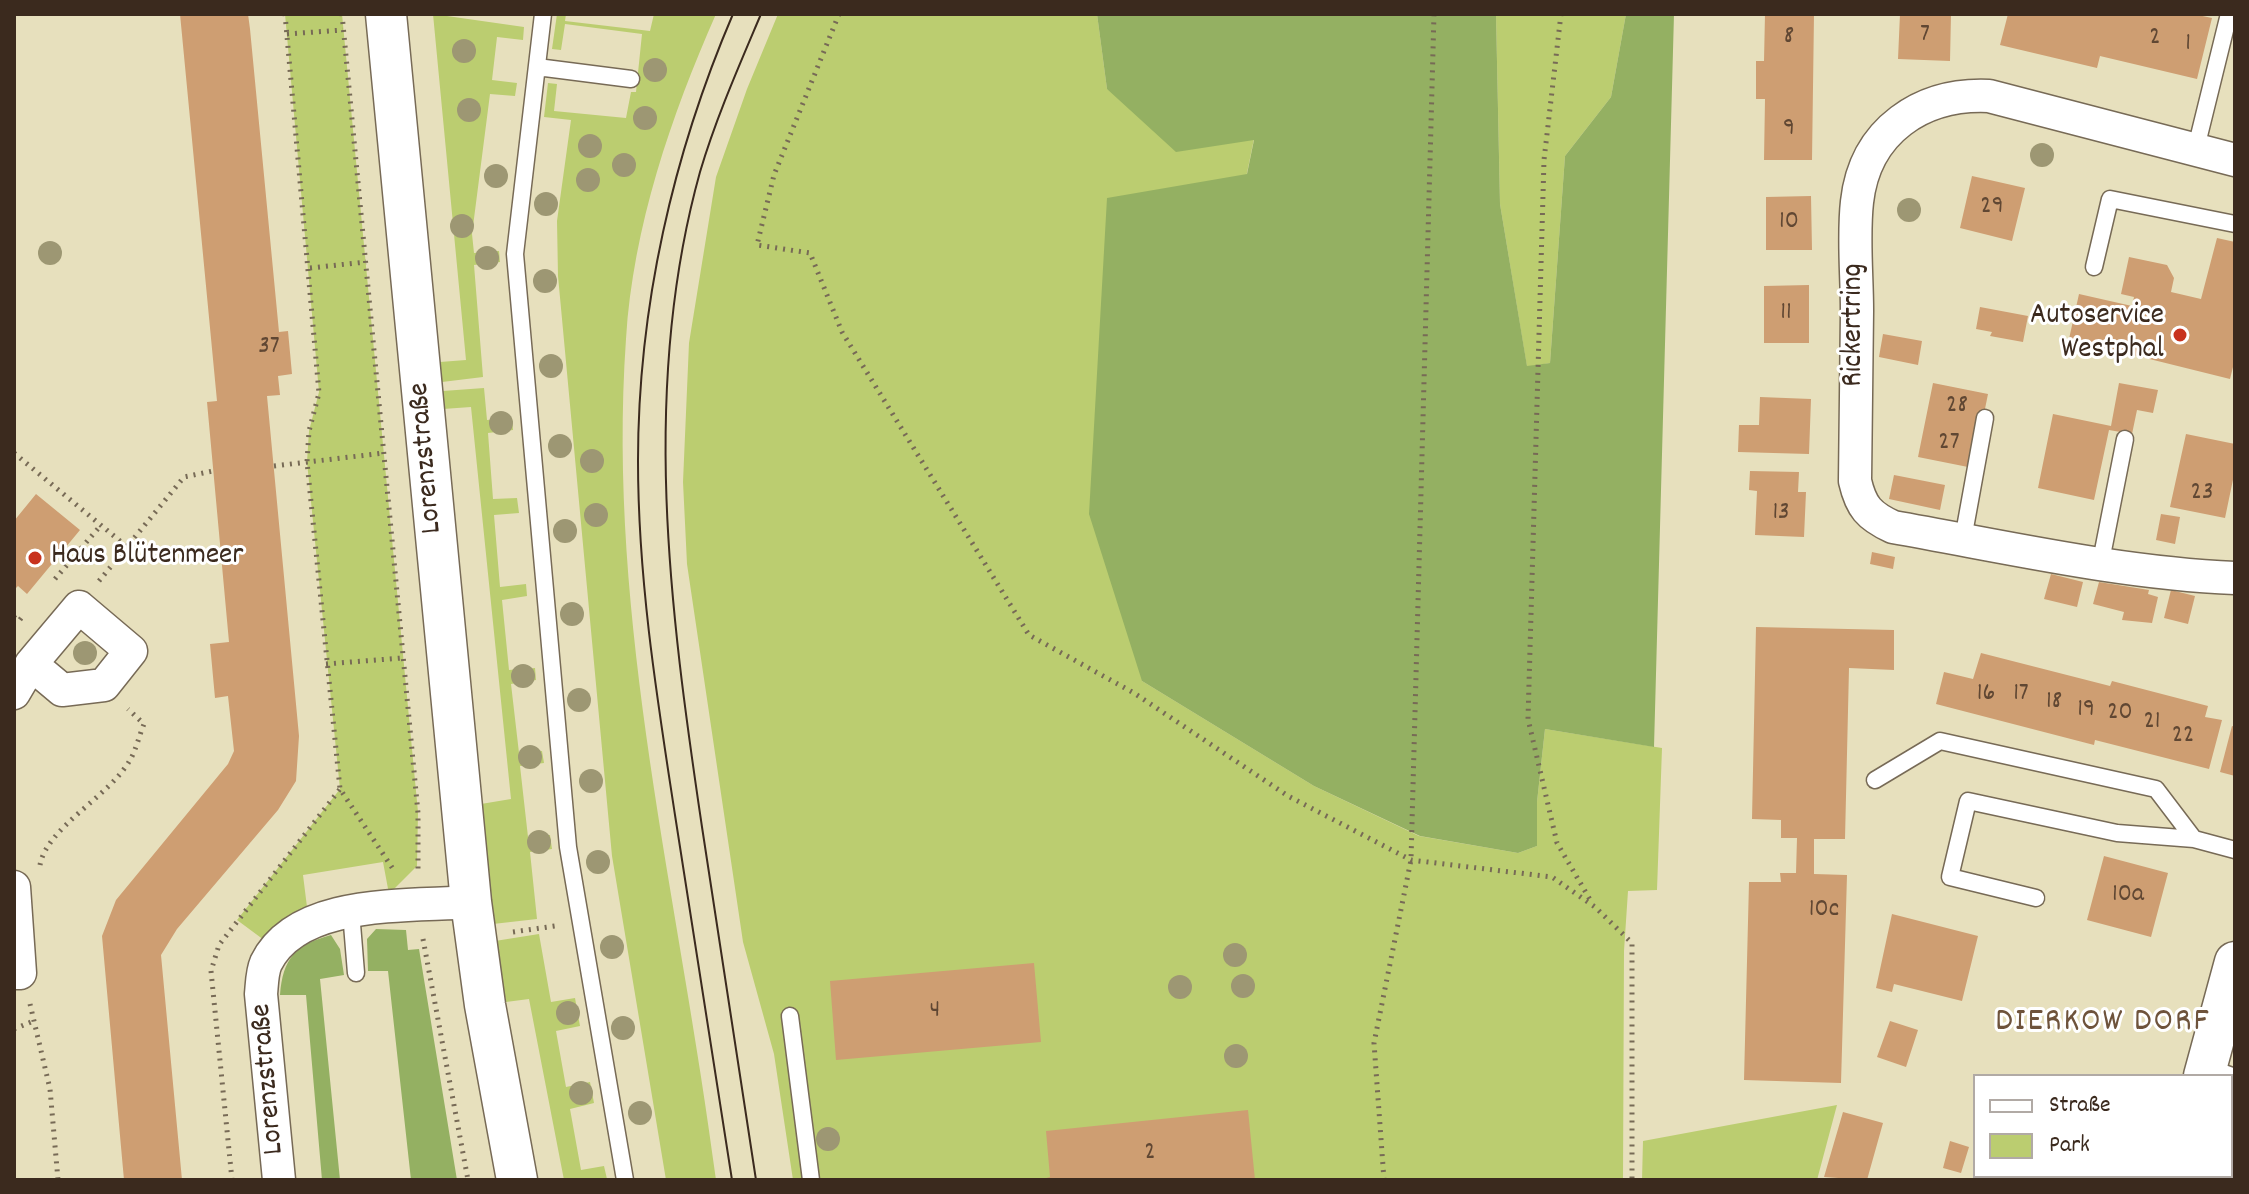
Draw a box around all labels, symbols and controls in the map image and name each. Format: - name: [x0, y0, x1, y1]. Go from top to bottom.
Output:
- house number: 7: [1920, 20, 1930, 52]
- house number: 8: [1784, 22, 1794, 54]
- house number: 2: [2149, 23, 2161, 55]
- house number: 1: [2185, 29, 2191, 61]
- house number: 9: [1783, 114, 1795, 146]
- house number: 29: [1980, 192, 2004, 224]
- house number: 10: [1779, 207, 1799, 239]
- street label: Rickertring: [1838, 263, 1874, 387]
- house number: 11: [1780, 298, 1792, 330]
- place label: Autoservice Westphal: [2030, 300, 2164, 370]
- marker: Autoservice Westphal: [2171, 326, 2189, 344]
- house number: 37: [258, 332, 280, 364]
- street label: Lorenzstraße: [403, 381, 453, 535]
- house number: 28: [1946, 391, 1968, 423]
- house number: 27: [1938, 428, 1960, 460]
- house number: 23: [2191, 478, 2213, 510]
- house number: 13: [1772, 498, 1790, 530]
- place label: Haus Blütenmeer: [51, 540, 243, 576]
- marker: Haus Blütenmeer: [26, 549, 44, 567]
- house number: 16: [1977, 679, 1995, 711]
- house number: 17: [2013, 679, 2029, 711]
- house number: 18: [2046, 687, 2062, 719]
- house number: 19: [2077, 695, 2095, 727]
- house number: 20: [2107, 698, 2133, 730]
- house number: 21: [2143, 707, 2161, 739]
- house number: 22: [2172, 721, 2194, 753]
- house number: 10a: [2112, 880, 2144, 912]
- house number: 10c: [1809, 895, 1839, 927]
- house number: 4: [930, 996, 940, 1028]
- street label: Lorenzstraße: [245, 1002, 295, 1156]
- district label: DIERKOW DORF: [1995, 1004, 2211, 1044]
- legend: [1973, 1074, 2233, 1178]
- text: Straße: [2049, 1089, 2111, 1123]
- text: Park: [2049, 1129, 2090, 1163]
- house number: 2: [1144, 1138, 1156, 1170]

